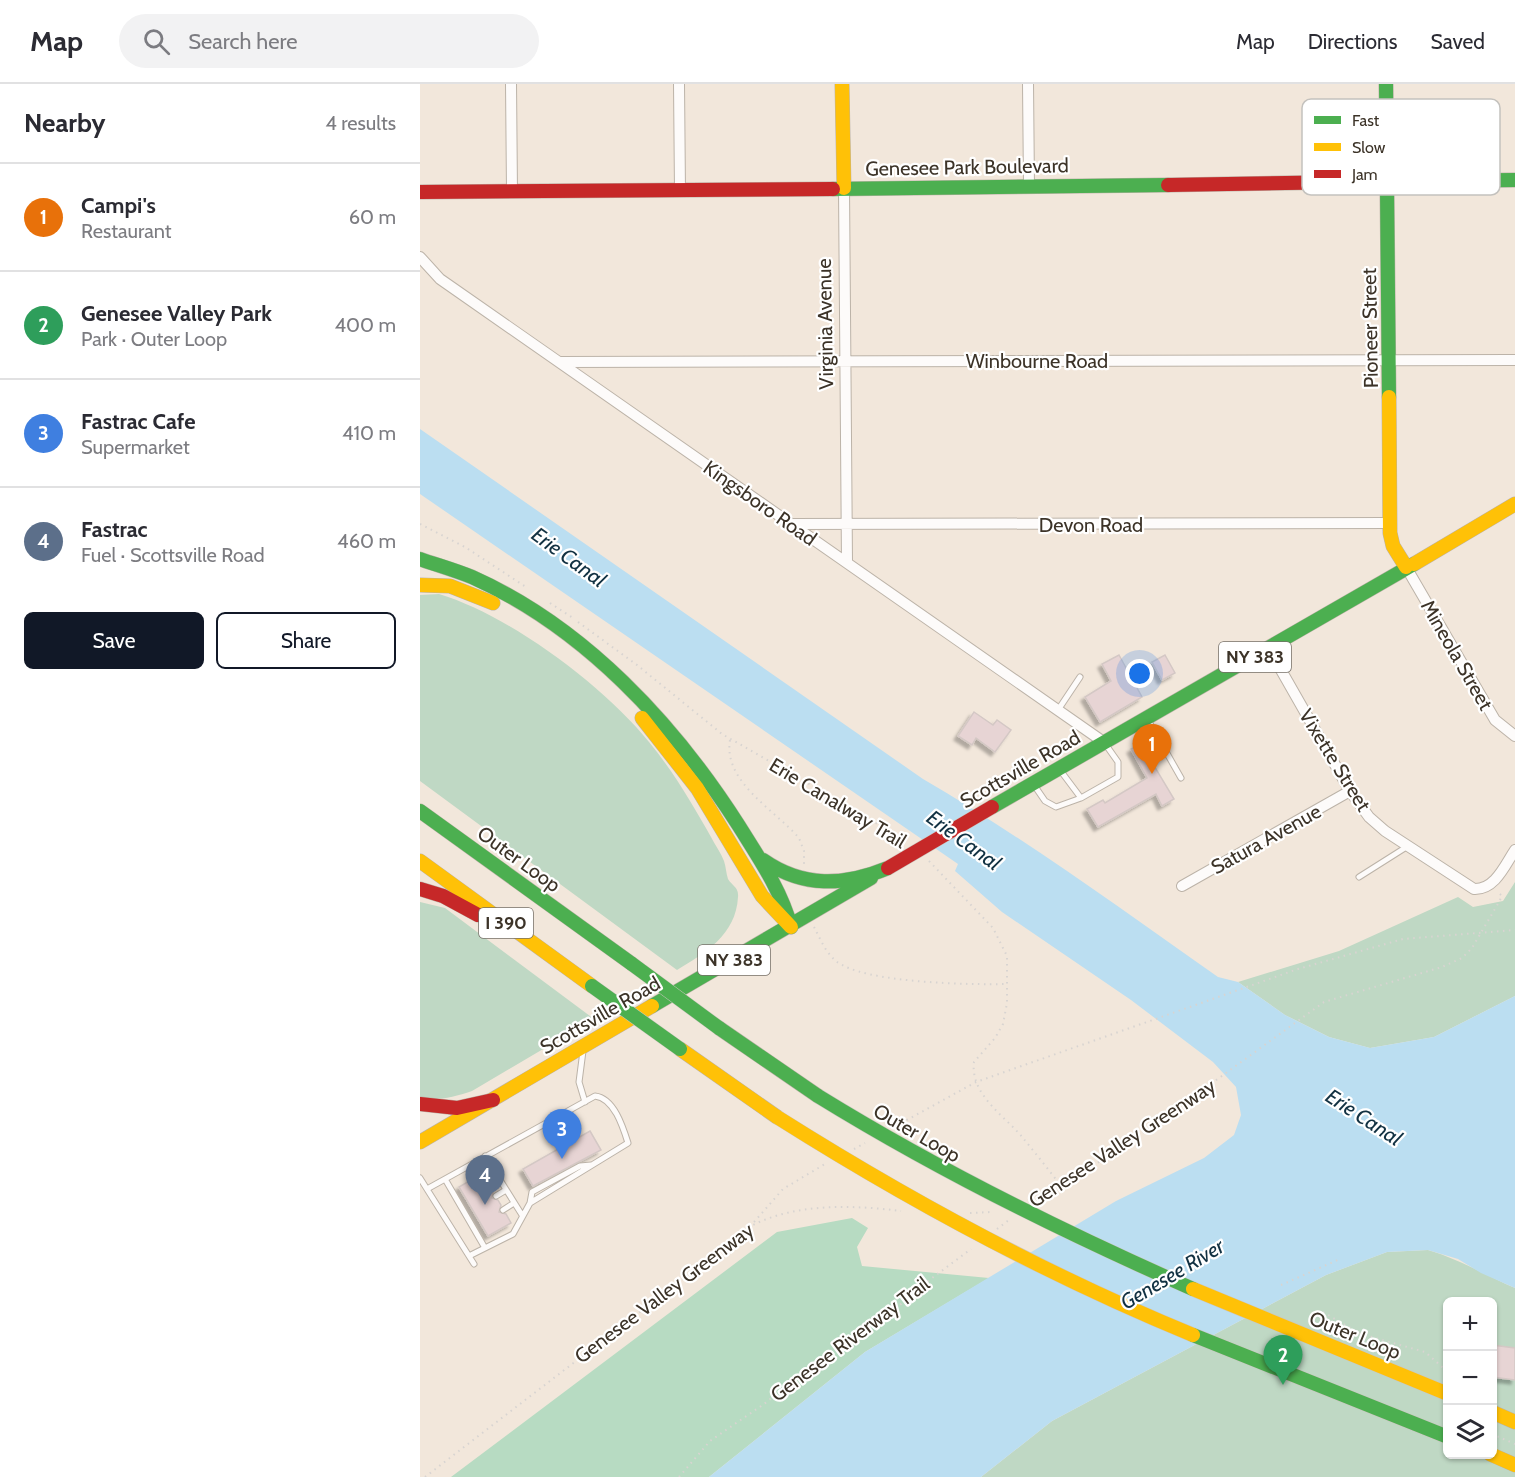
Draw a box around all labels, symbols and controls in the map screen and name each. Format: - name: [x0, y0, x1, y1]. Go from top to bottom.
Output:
- search box: [119, 14, 539, 68]
- text: Map: [30, 24, 83, 58]
- icon: search: [140, 25, 173, 58]
- text: Search here: [188, 28, 297, 55]
- text: Map: [1236, 29, 1275, 54]
- text: Directions: [1308, 29, 1397, 54]
- text: Saved: [1430, 29, 1485, 54]
- legend: [1302, 99, 1500, 195]
- text: Nearby: [24, 107, 105, 139]
- text: 4 results: [325, 111, 396, 135]
- text: Fast: [1352, 111, 1380, 130]
- text: Slow: [1352, 138, 1386, 157]
- street label: Genesee Park Boulevard: [865, 153, 1069, 181]
- text: Jam: [1351, 165, 1378, 184]
- text: Campi's: [81, 192, 156, 219]
- text: 1: [40, 205, 47, 229]
- text: 60 m: [349, 205, 396, 229]
- text: Restaurant: [81, 219, 172, 243]
- street label: Virginia Avenue: [812, 258, 838, 390]
- street label: Pioneer Street: [1357, 267, 1383, 388]
- text: Genesee Valley Park: [81, 300, 272, 327]
- text: 2: [38, 313, 49, 337]
- text: 400 m: [334, 313, 396, 337]
- text: Park · Outer Loop: [81, 327, 227, 351]
- street label: Winbourne Road: [966, 349, 1108, 373]
- text: Fastrac Cafe: [81, 408, 196, 435]
- text: 3: [38, 421, 49, 445]
- text: 410 m: [342, 421, 396, 445]
- text: Supermarket: [81, 435, 190, 459]
- street label: Kingsboro Road: [699, 455, 821, 551]
- street label: Devon Road: [1039, 513, 1143, 537]
- text: Fastrac: [81, 516, 148, 543]
- water label: Erie Canal: [527, 522, 611, 592]
- text: 4: [37, 529, 50, 553]
- text: 460 m: [337, 529, 396, 553]
- text: Fuel · Scottsville Road: [81, 543, 265, 567]
- street label: Mineola Street: [1416, 596, 1498, 714]
- button: Save: [24, 612, 204, 669]
- button: Share: [216, 612, 396, 669]
- road number: NY 383: [1219, 642, 1291, 672]
- your location: [1125, 659, 1154, 688]
- street label: Vixette Street: [1294, 704, 1376, 816]
- pin: 1: [1132, 724, 1172, 774]
- street label: Scottsville Road: [956, 725, 1084, 813]
- street label: Erie Canalway Trail: [765, 753, 911, 853]
- street label: Satura Avenue: [1207, 799, 1325, 879]
- water label: Erie Canal: [922, 805, 1006, 875]
- street label: Outer Loop: [473, 821, 565, 897]
- road number: I 390: [479, 908, 533, 938]
- road number: NY 383: [698, 945, 770, 975]
- street label: Scottsville Road: [536, 971, 664, 1059]
- street label: Genesee Valley Greenway: [1024, 1074, 1220, 1212]
- water label: Erie Canal: [1321, 1083, 1407, 1151]
- street label: Outer Loop: [869, 1098, 965, 1168]
- pin: 3: [542, 1110, 582, 1159]
- pin: 4: [466, 1156, 504, 1205]
- street label: Genesee Valley Greenway: [570, 1218, 758, 1368]
- water label: Genesee River: [1116, 1233, 1230, 1315]
- street label: Genesee Riverway Trail: [766, 1271, 934, 1407]
- map controls: [1443, 1297, 1497, 1459]
- button: +: [1443, 1297, 1497, 1351]
- street label: Outer Loop: [1306, 1306, 1404, 1364]
- pin: 2: [1264, 1336, 1302, 1385]
- button: −: [1443, 1351, 1497, 1405]
- button: layers: [1443, 1405, 1497, 1459]

